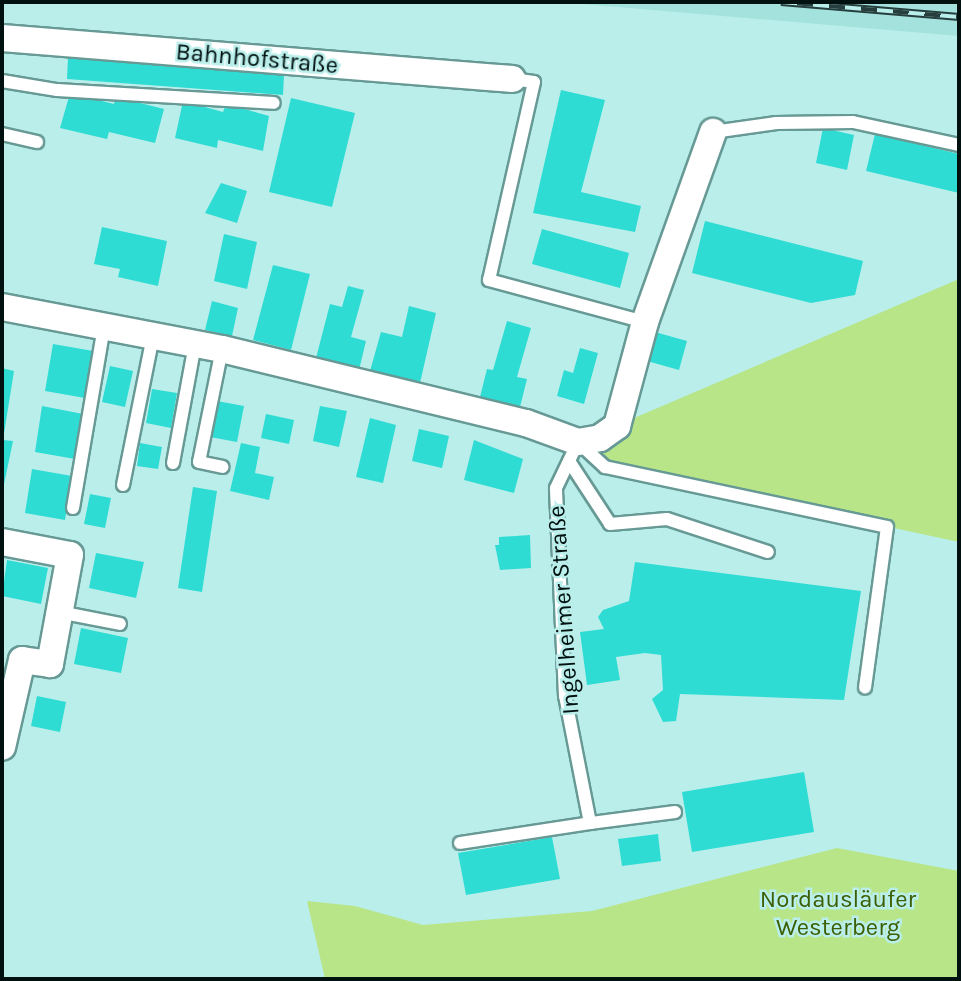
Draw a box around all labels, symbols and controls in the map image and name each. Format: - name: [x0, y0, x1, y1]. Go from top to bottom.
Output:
- street label: Bahnhofstraße: [175, 38, 339, 80]
- street label: Ingelheimer Straße: [542, 505, 586, 715]
- park label: Nordausläufer Westerberg: [760, 886, 916, 942]

